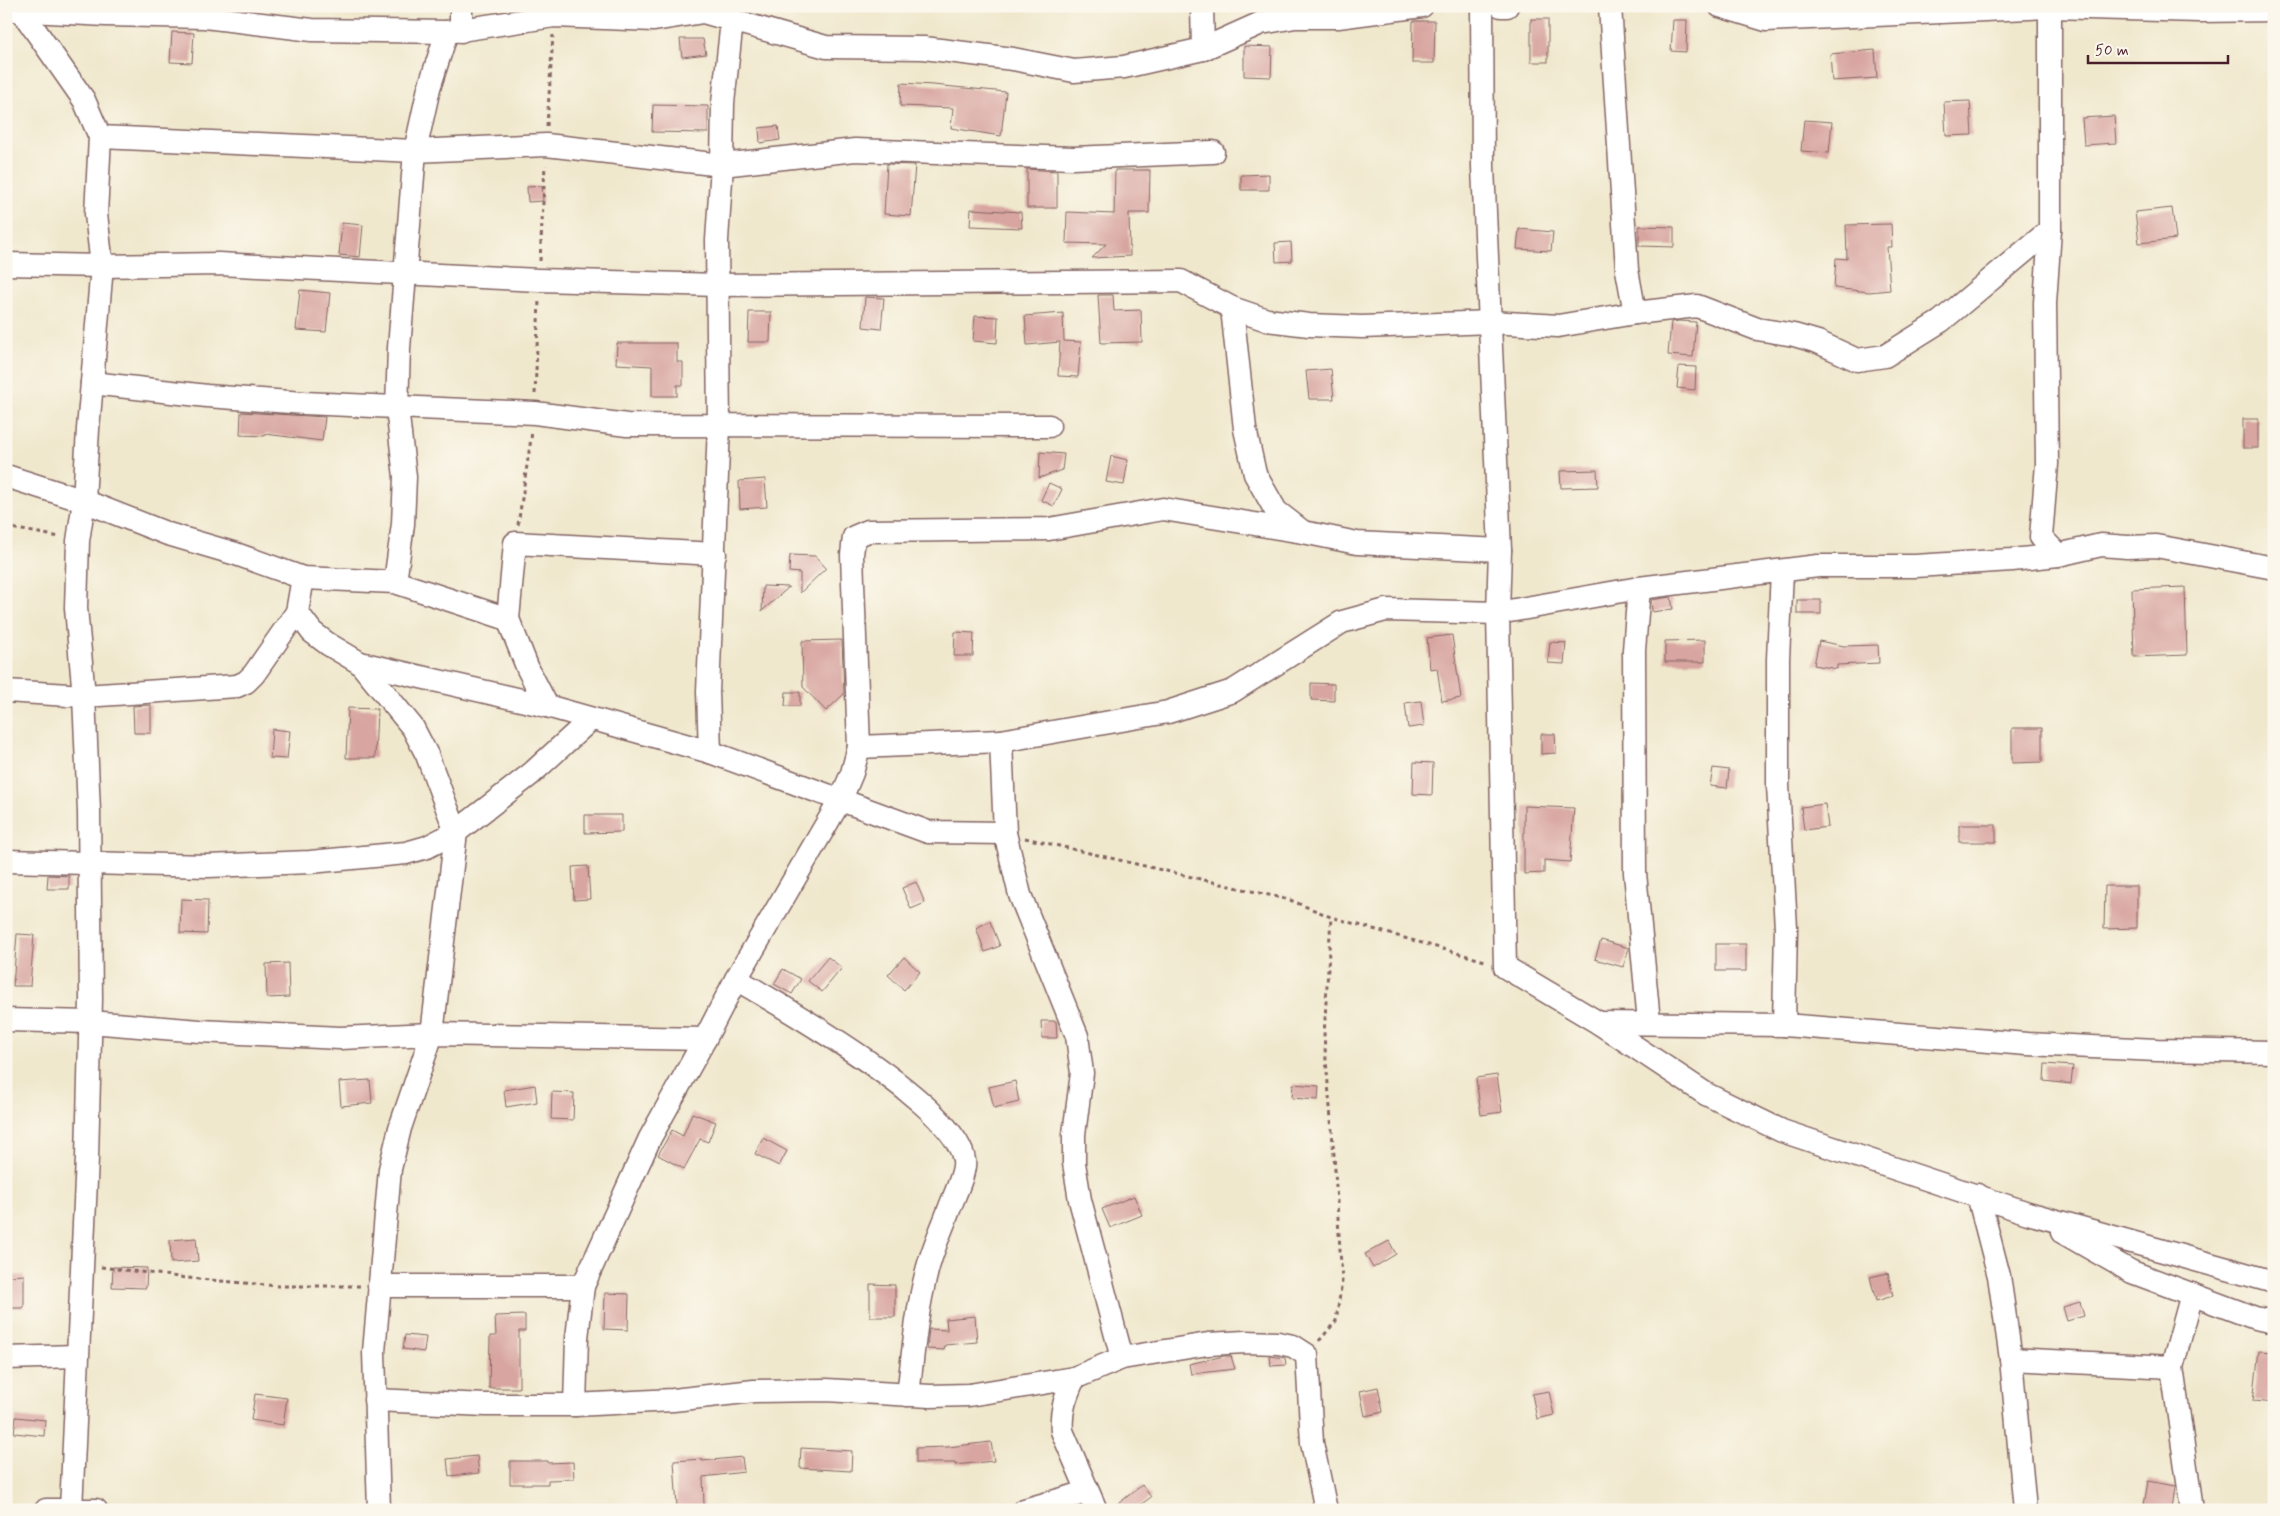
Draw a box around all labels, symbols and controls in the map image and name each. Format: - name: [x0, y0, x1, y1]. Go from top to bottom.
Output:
- scale bar: [2088, 32, 2228, 64]
- text: 50 m: [2095, 41, 2129, 61]

